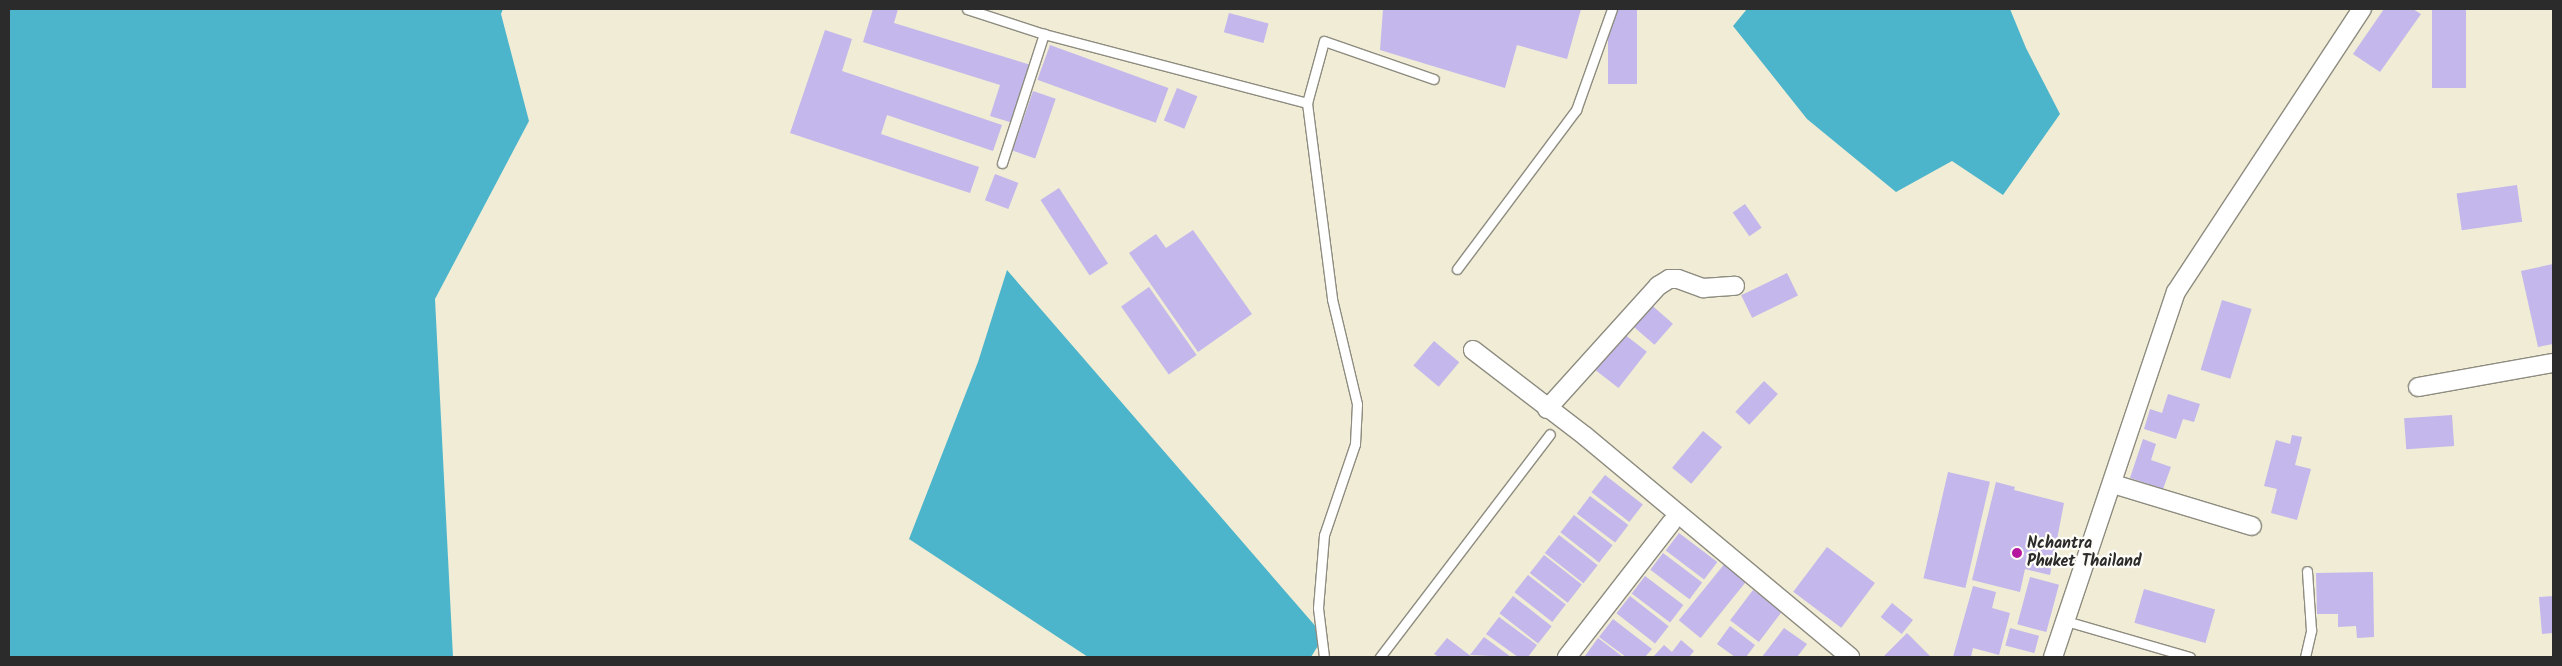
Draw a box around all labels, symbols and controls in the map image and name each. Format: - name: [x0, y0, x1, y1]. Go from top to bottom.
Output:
- place label: Nchantra Phuket Thailand: [2027, 534, 2142, 572]
- marker: Nchantra Phuket Thailand: [2011, 547, 2023, 559]

